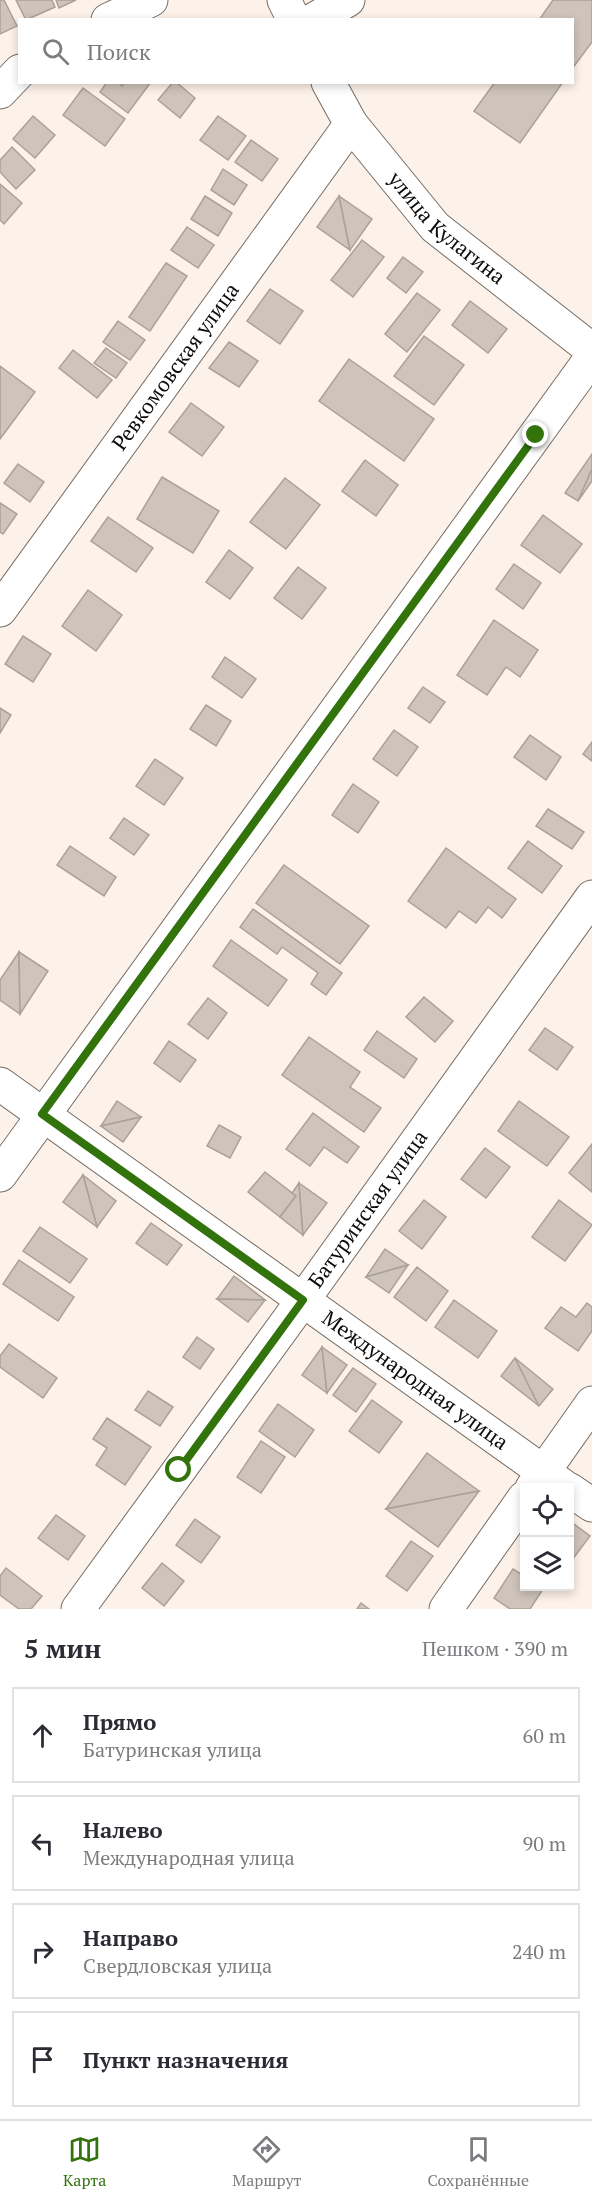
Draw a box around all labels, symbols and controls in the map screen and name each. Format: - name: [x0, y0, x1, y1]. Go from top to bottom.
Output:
- search box: [18, 18, 574, 84]
- icon: search: [39, 35, 72, 68]
- text: Поиск: [87, 37, 151, 66]
- street label: улица Кулагина: [382, 165, 512, 290]
- street label: Ревкомовская улица: [105, 276, 245, 456]
- route end: [522, 421, 548, 447]
- street label: Батуринская улица: [301, 1124, 434, 1293]
- street label: Международная улица: [317, 1303, 515, 1456]
- route start: [165, 1456, 191, 1482]
- map controls: [520, 1483, 574, 1591]
- button: locate: [520, 1483, 574, 1537]
- button: layers: [520, 1537, 574, 1591]
- text: 5 мин: [24, 1631, 101, 1665]
- text: Пешком · 390 m: [422, 1635, 568, 1662]
- text: Прямо: [83, 1707, 156, 1736]
- icon: ahead: [26, 1719, 59, 1752]
- text: 60 m: [523, 1722, 566, 1749]
- text: Батуринская улица: [83, 1736, 262, 1763]
- text: Налево: [83, 1815, 163, 1844]
- icon: left: [26, 1827, 59, 1860]
- text: 90 m: [523, 1830, 566, 1857]
- text: Международная улица: [83, 1844, 295, 1871]
- text: Направо: [83, 1923, 178, 1952]
- icon: right: [26, 1935, 59, 1968]
- text: 240 m: [512, 1938, 566, 1965]
- text: Свердловская улица: [83, 1952, 272, 1979]
- icon: arrive: [26, 2043, 59, 2076]
- text: Пункт назначения: [83, 2045, 288, 2074]
- tab: Карта: [63, 2133, 106, 2191]
- tab: Маршрут: [232, 2133, 302, 2191]
- tab: Сохранённые: [428, 2133, 529, 2191]

